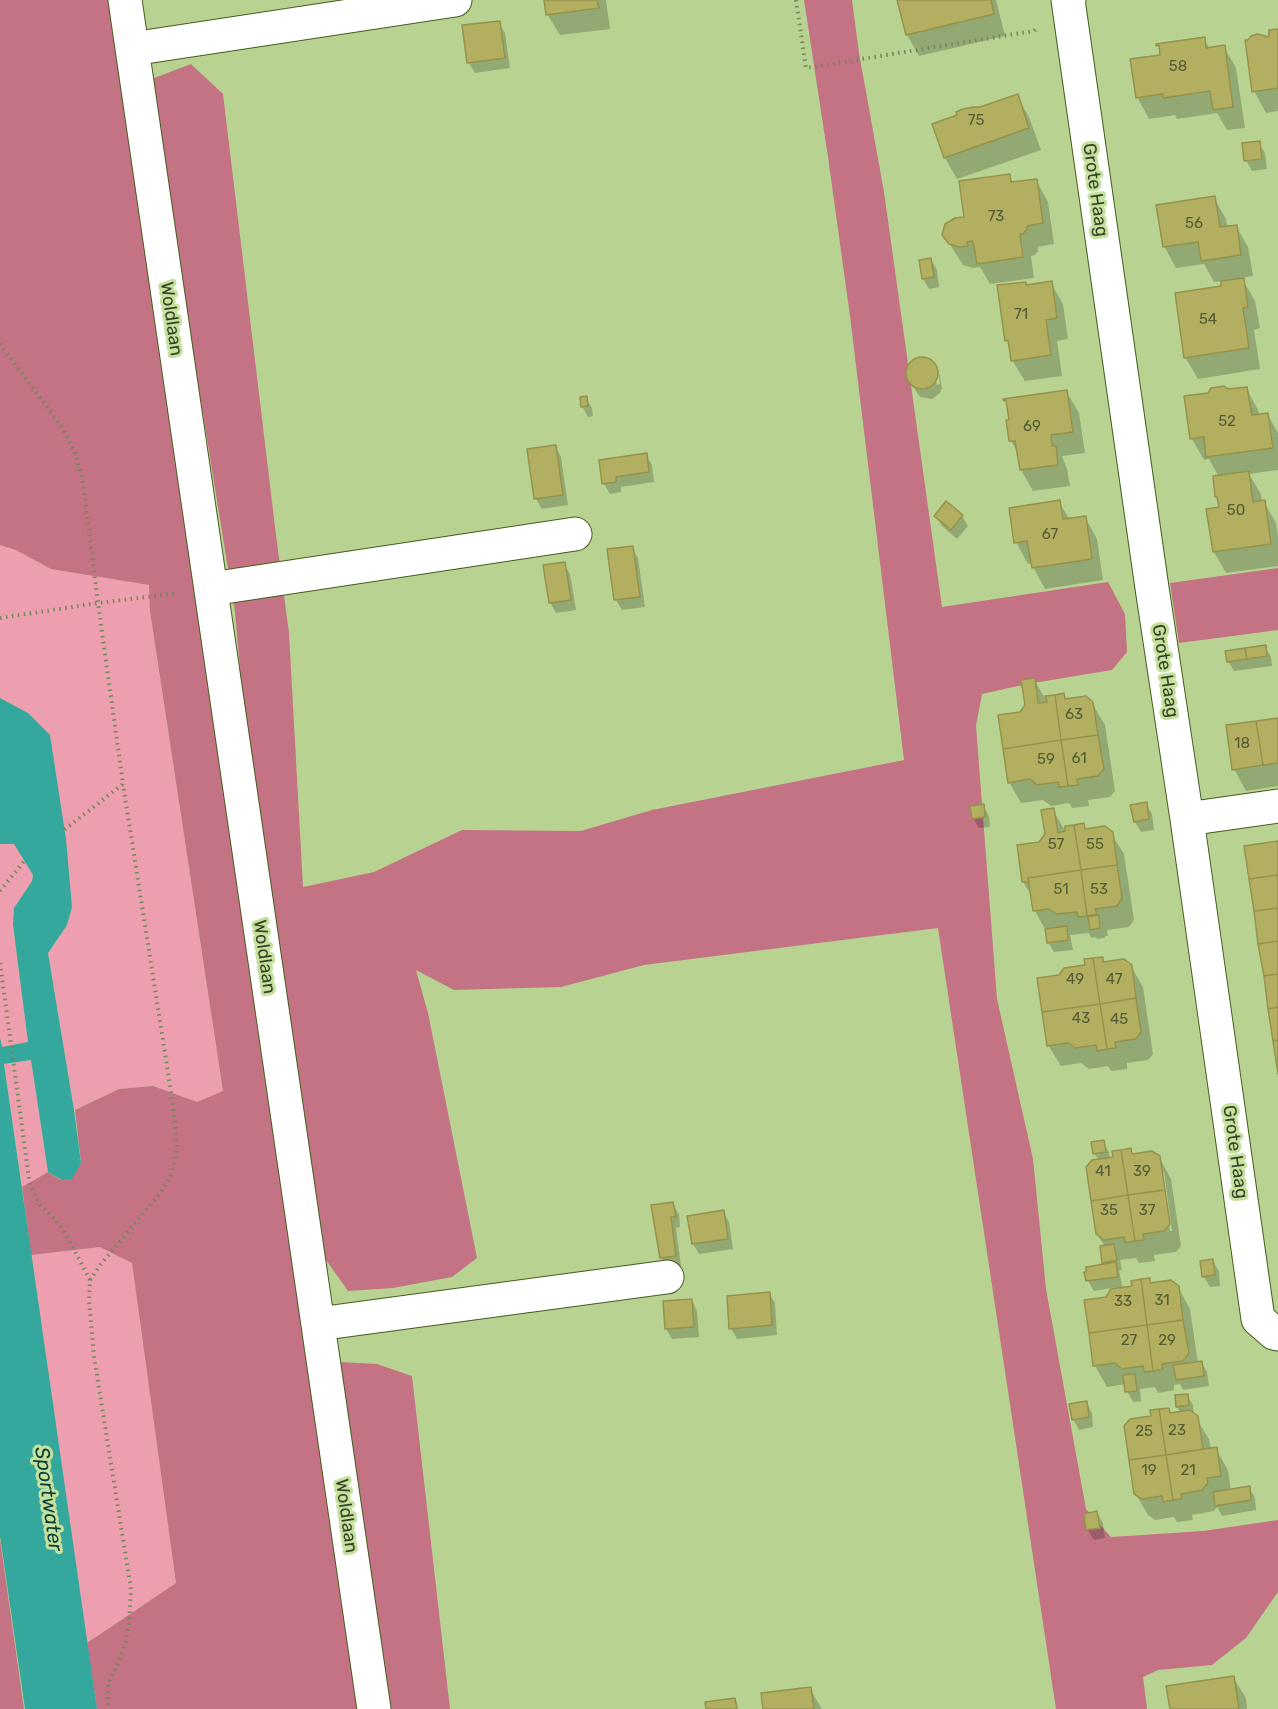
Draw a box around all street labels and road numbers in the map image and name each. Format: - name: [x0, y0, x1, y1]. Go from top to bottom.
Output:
- street label: Grote Haag: [1078, 142, 1112, 238]
- street label: Woldlaan: [155, 281, 187, 357]
- street label: Grote Haag: [1147, 623, 1183, 719]
- street label: Woldlaan: [248, 919, 280, 995]
- street label: Grote Haag: [1218, 1104, 1252, 1200]
- street label: Woldlaan: [330, 1478, 362, 1554]

